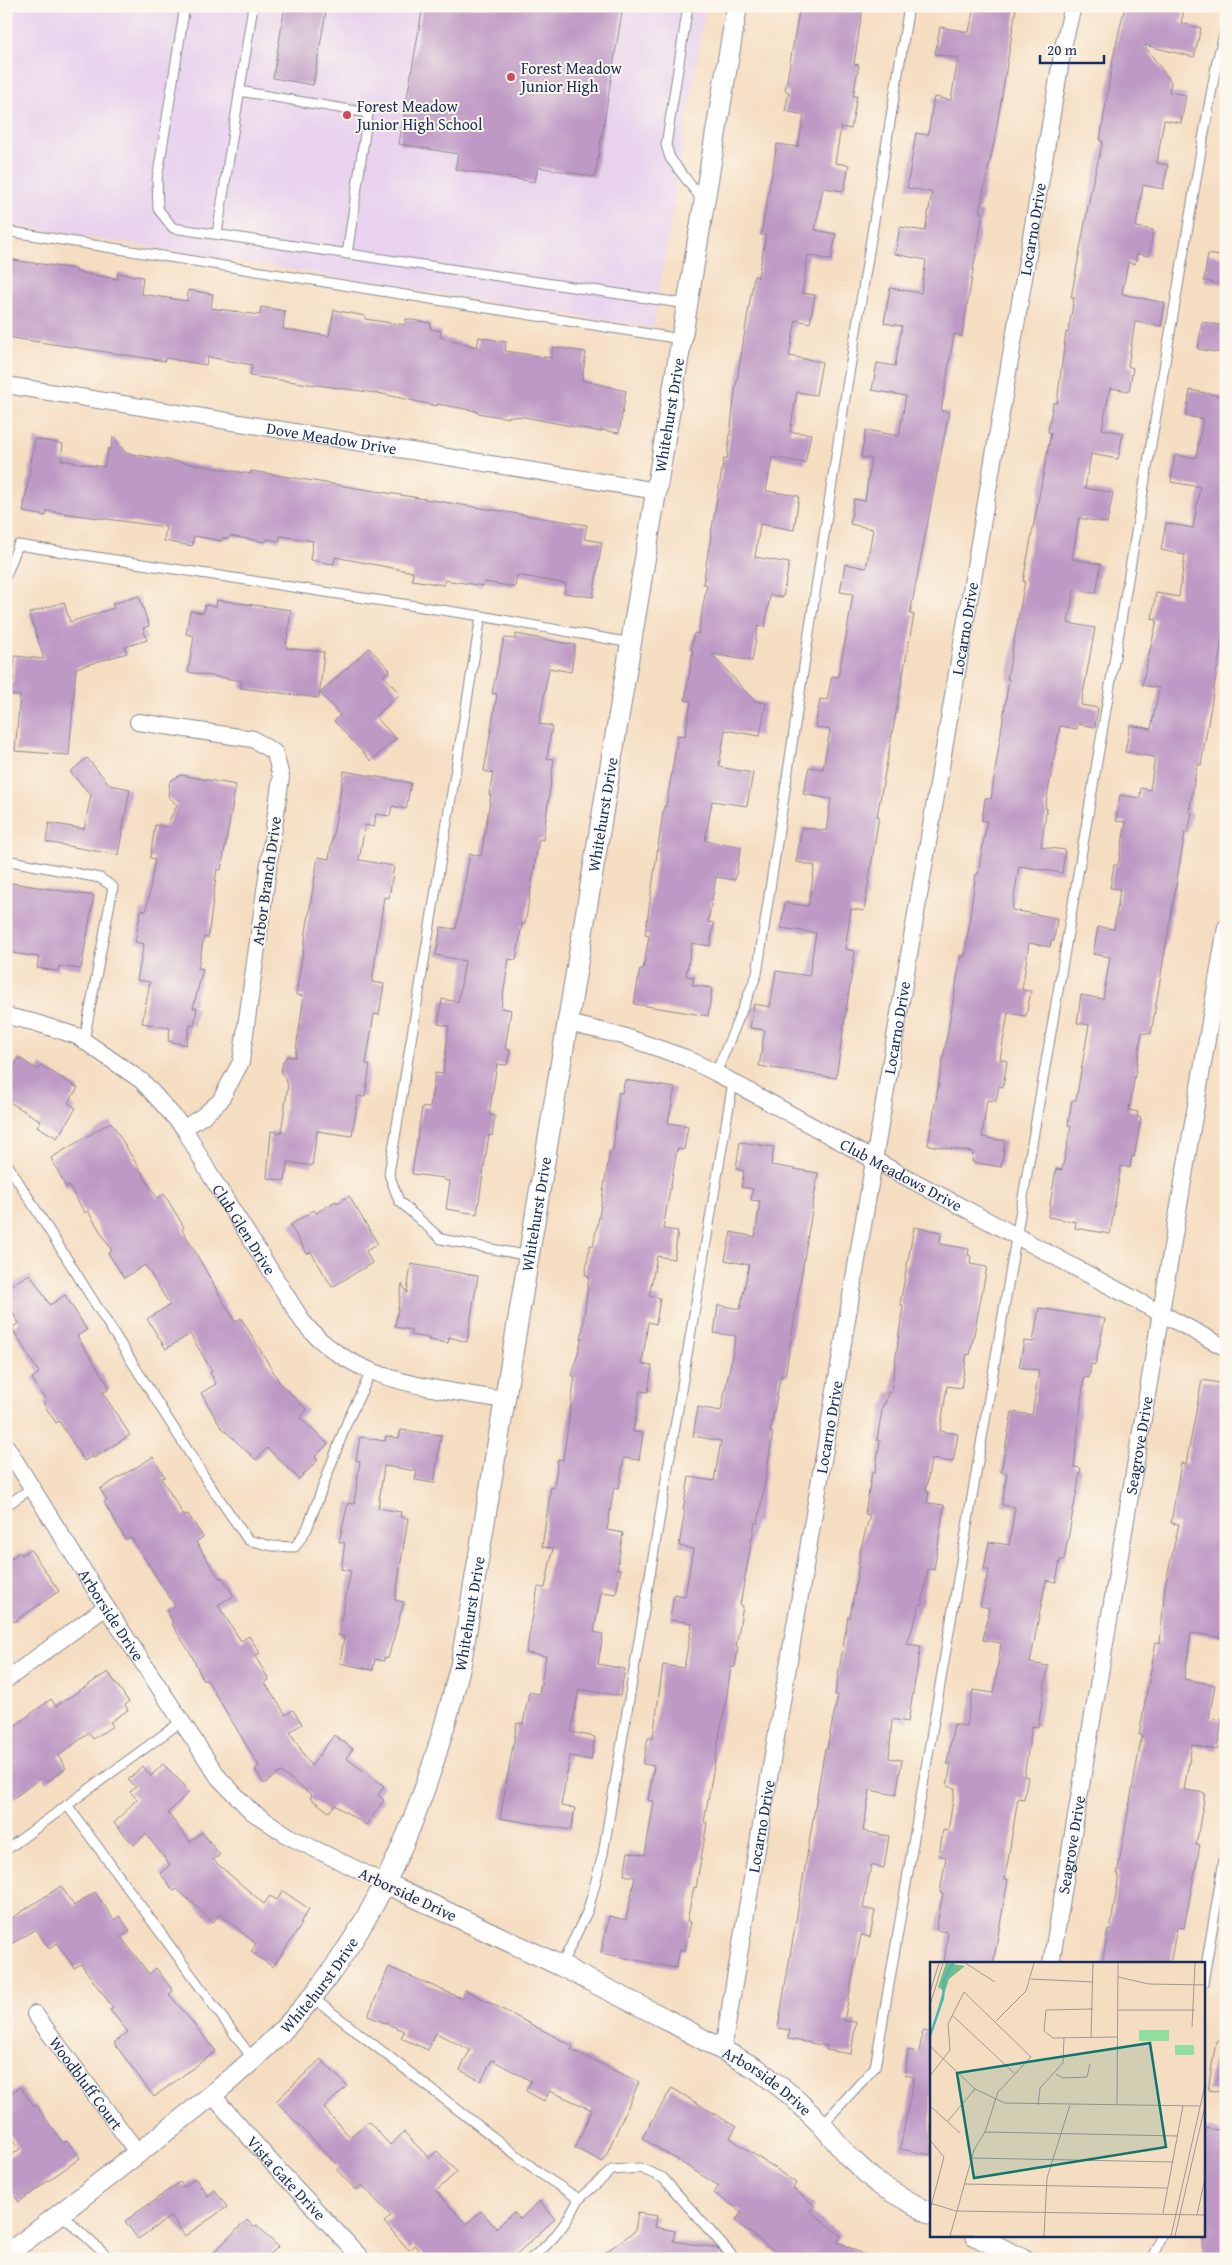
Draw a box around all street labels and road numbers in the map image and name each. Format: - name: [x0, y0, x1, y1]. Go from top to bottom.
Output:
- street label: Locarno Drive: [1013, 181, 1052, 277]
- street label: Whitehurst Drive: [647, 356, 690, 474]
- street label: Dove Meadow Drive: [265, 416, 399, 460]
- street label: Locarno Drive: [945, 580, 984, 677]
- street label: Whitehurst Drive: [581, 755, 624, 874]
- street label: Arbor Branch Drive: [245, 815, 287, 947]
- street label: Locarno Drive: [877, 979, 916, 1076]
- street label: Club Meadows Drive: [836, 1132, 967, 1217]
- street label: Whitehurst Drive: [514, 1155, 557, 1273]
- street label: Club Glen Drive: [207, 1179, 282, 1280]
- street label: Locarno Drive: [809, 1379, 848, 1475]
- street label: Seagrove Drive: [1118, 1394, 1159, 1496]
- street label: Whitehurst Drive: [447, 1554, 491, 1674]
- street label: Arborside Drive: [73, 1564, 150, 1666]
- street label: Locarno Drive: [741, 1778, 781, 1874]
- street label: Seagrove Drive: [1051, 1794, 1091, 1896]
- street label: Arborside Drive: [355, 1861, 461, 1927]
- street label: Whitehurst Drive: [274, 1932, 364, 2038]
- street label: Woodbluff Court: [44, 2031, 129, 2135]
- street label: Arborside Drive: [718, 2040, 817, 2121]
- street label: Vista Gate Drive: [241, 2130, 332, 2226]

